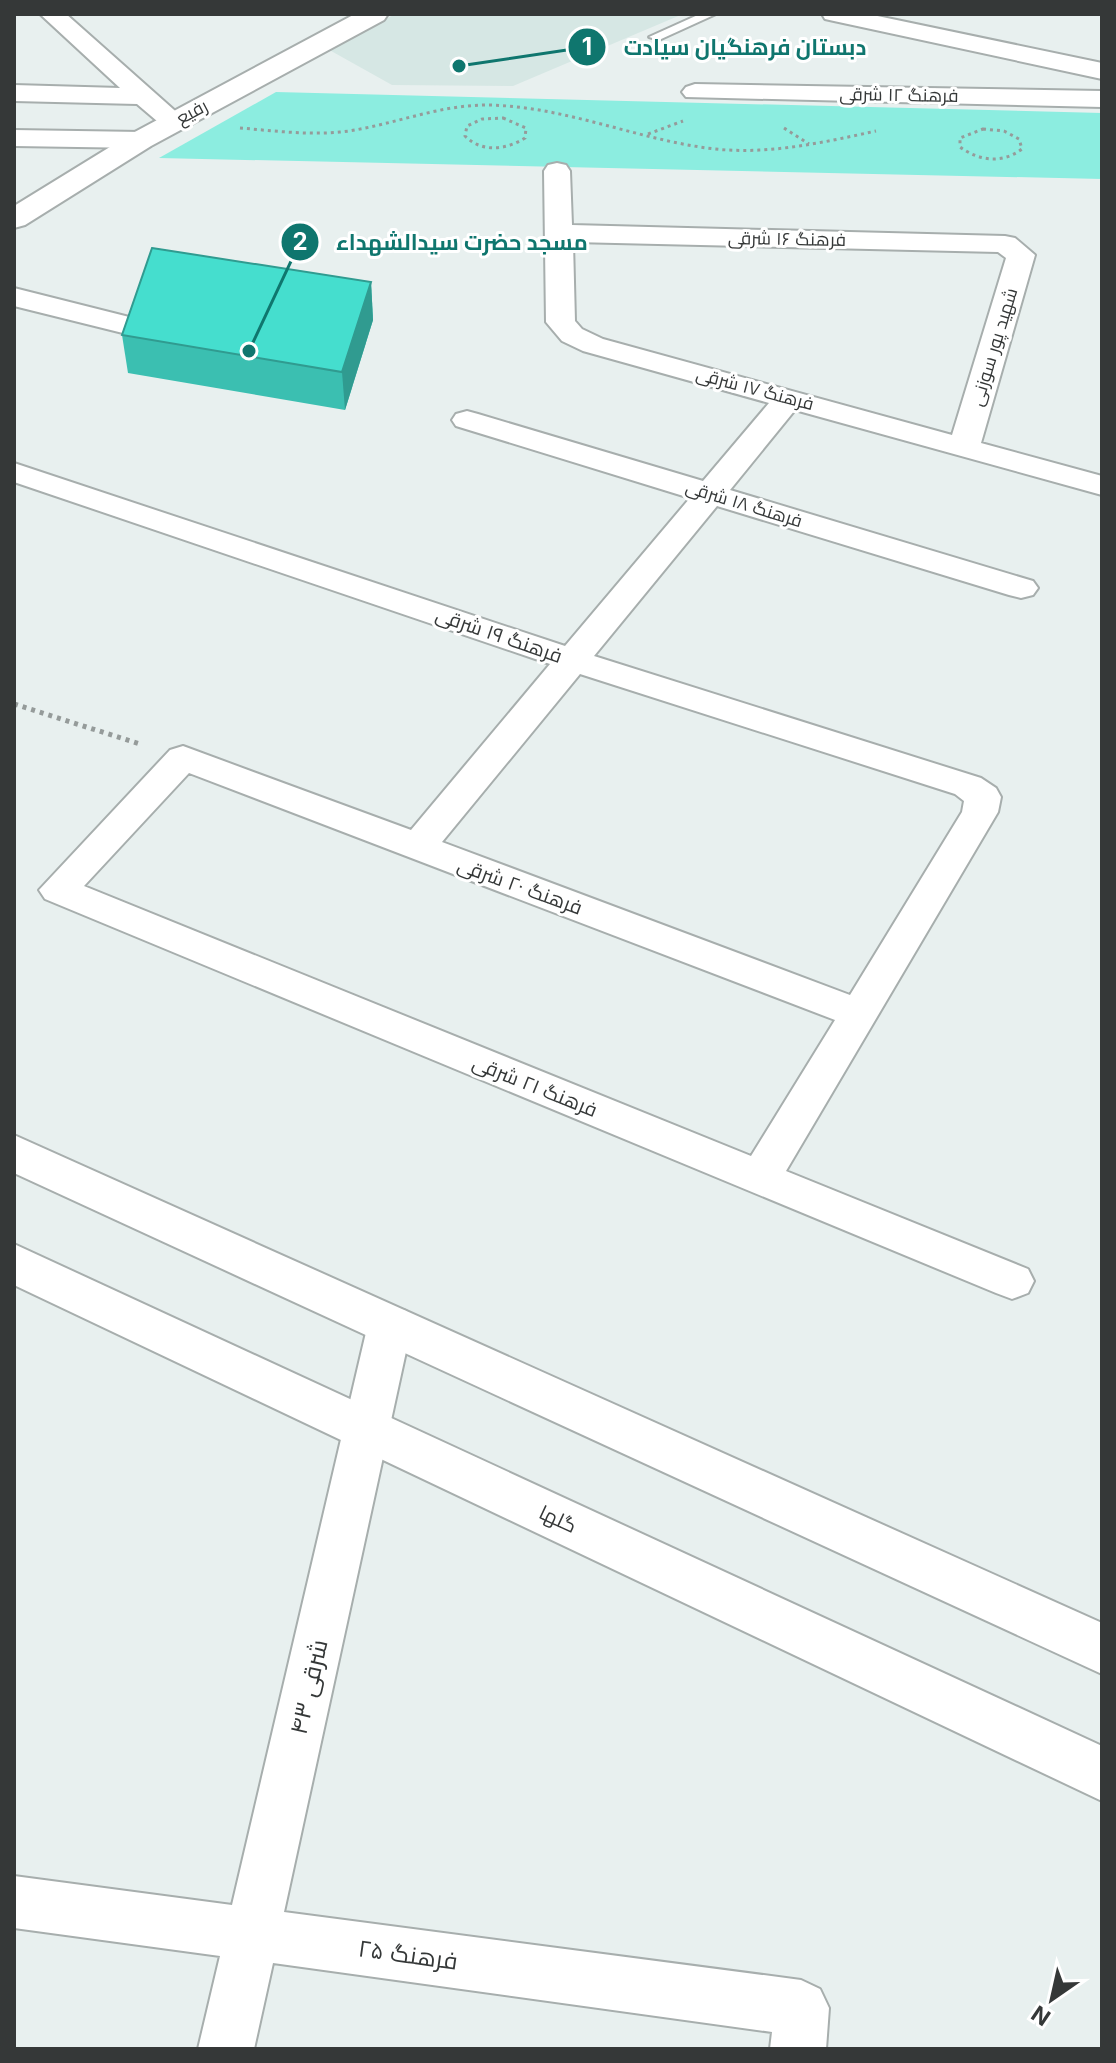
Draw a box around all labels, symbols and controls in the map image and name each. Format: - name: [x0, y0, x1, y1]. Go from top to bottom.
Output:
- callout: دبستان فرهنگیان سیادت: [567, 24, 882, 70]
- text: 1: [582, 32, 592, 61]
- text: دبستان فرهنگیان سیادت: [624, 34, 866, 61]
- street label: فرهنگ ۱۲ شرقی: [839, 83, 959, 107]
- street label: رفیع: [173, 95, 212, 130]
- callout: مسجد حضرت سیدالشهداء: [280, 219, 603, 265]
- text: 2: [292, 227, 308, 256]
- street label: فرهنگ ۱۶ شرقی: [728, 227, 846, 251]
- text: مسجد حضرت سیدالشهداء: [336, 229, 588, 256]
- street label: شهید پور سوزنی: [966, 285, 1023, 409]
- street label: فرهنگ ۱۷ شرقی: [694, 363, 816, 415]
- street label: فرهنگ ۱۸ شرقی: [683, 476, 805, 532]
- street label: فرهنگ ۱۹ شرقی: [432, 602, 565, 669]
- street label: فرهنگ ۲۰ شرقی: [454, 852, 586, 921]
- street label: فرهنگ ۲۱ شرقی: [469, 1050, 601, 1123]
- street label: گلها: [535, 1500, 581, 1539]
- street label: ۴۳ شرقی: [284, 1637, 334, 1737]
- street label: فرهنگ ۲۵: [357, 1933, 460, 1976]
- north arrow: [1012, 1959, 1092, 2039]
- text: N: [1027, 2000, 1055, 2031]

